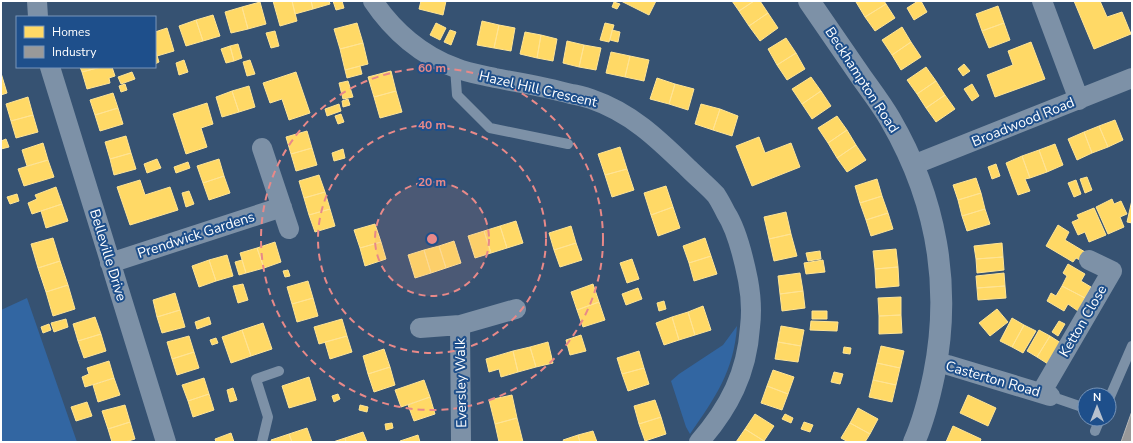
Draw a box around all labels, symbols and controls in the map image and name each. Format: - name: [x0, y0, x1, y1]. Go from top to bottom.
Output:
- legend: [16, 16, 156, 68]
- street label: Beckhampton Road: [821, 23, 903, 137]
- text: Homes: [52, 24, 90, 40]
- text: Industry: [52, 44, 97, 60]
- text: 60 m: [418, 60, 446, 76]
- street label: Hazel Hill Crescent: [477, 66, 599, 112]
- street label: Broadwood Road: [969, 93, 1077, 151]
- text: 40 m: [418, 117, 446, 133]
- text: 20 m: [418, 174, 446, 190]
- street label: Belleville Drive: [85, 207, 131, 303]
- street label: Prendwick Gardens: [135, 207, 257, 263]
- centre of rings: [425, 232, 439, 246]
- street label: Ketton Close: [1055, 281, 1111, 361]
- street label: Eversley Walk: [451, 337, 471, 428]
- street label: Casterton Road: [943, 356, 1043, 402]
- north arrow: [1077, 387, 1117, 427]
- text: N: [1093, 390, 1101, 405]

